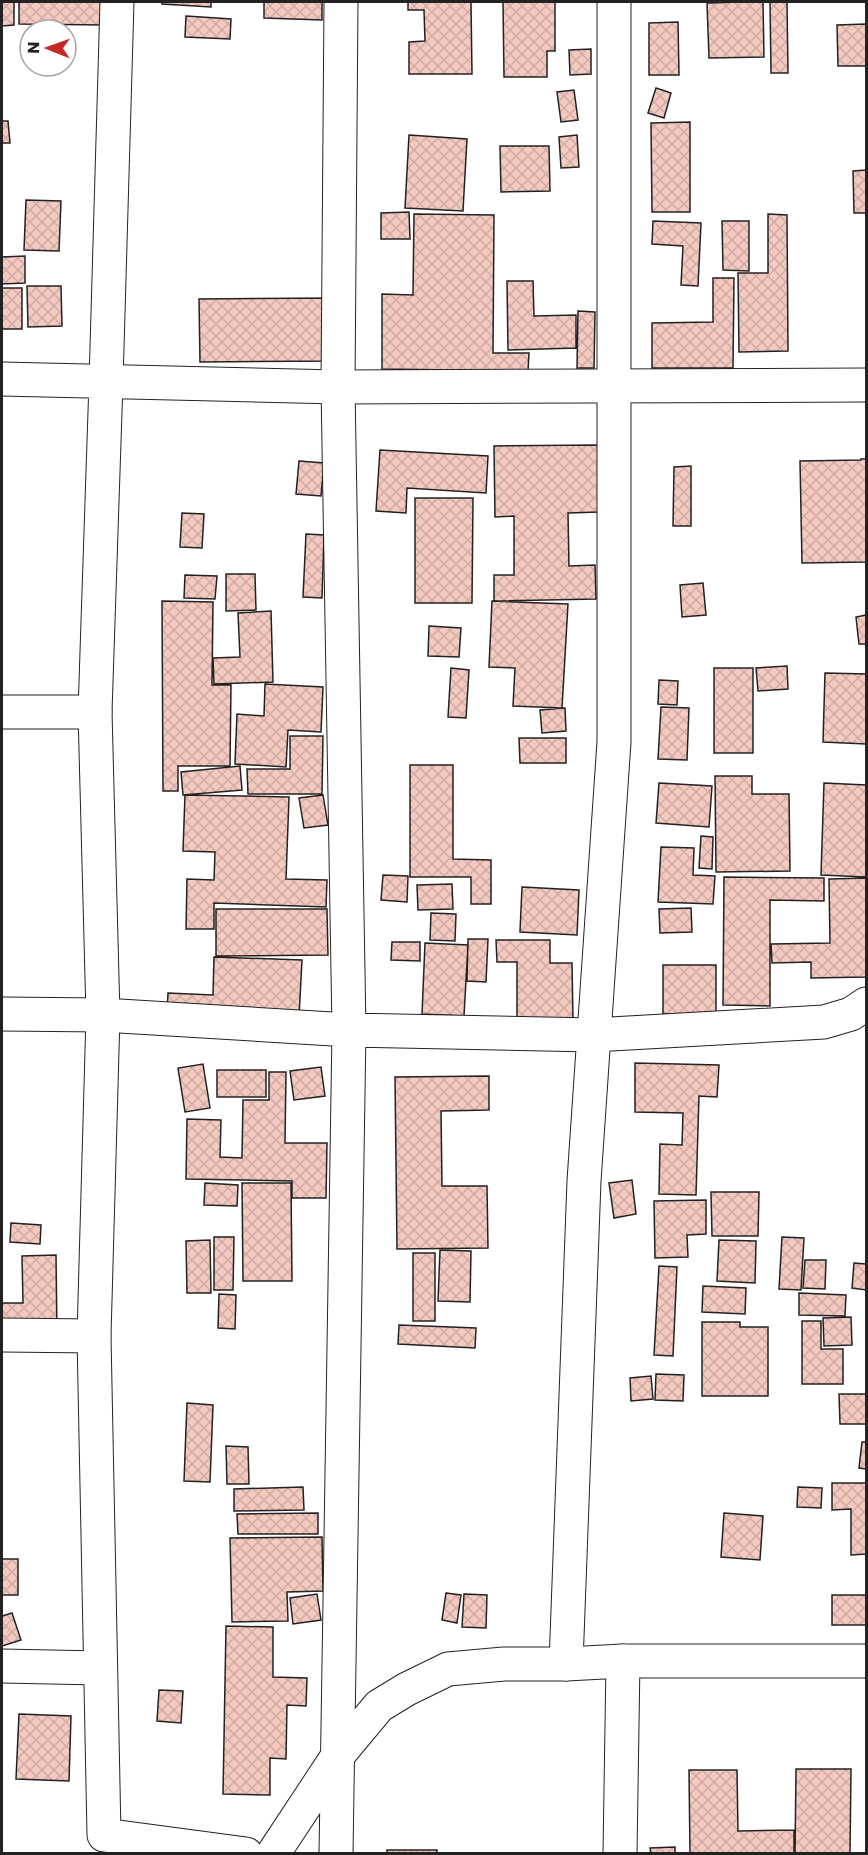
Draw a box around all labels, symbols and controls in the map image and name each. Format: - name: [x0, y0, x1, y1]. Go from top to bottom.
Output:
- north arrow: [18, 18, 78, 78]
- text: N: [22, 42, 45, 54]

